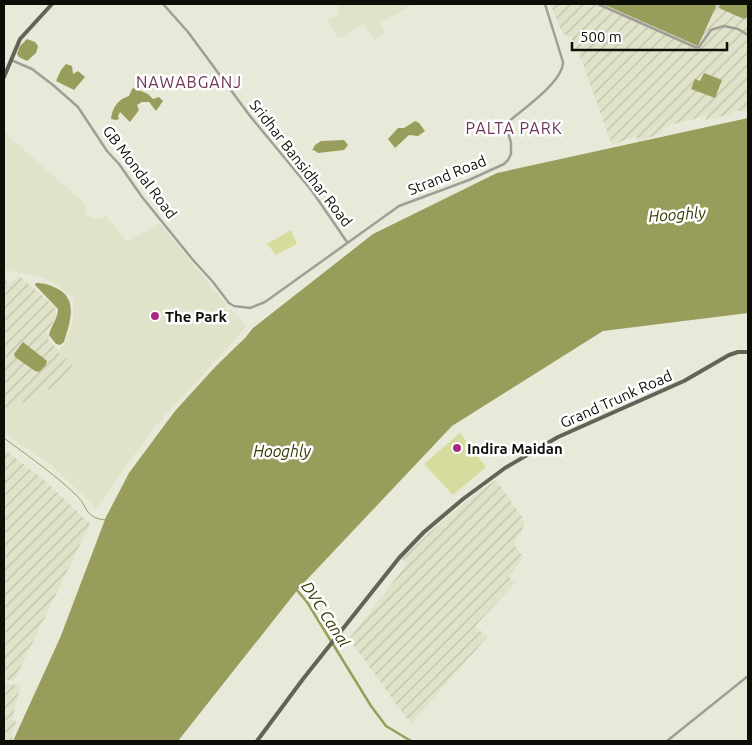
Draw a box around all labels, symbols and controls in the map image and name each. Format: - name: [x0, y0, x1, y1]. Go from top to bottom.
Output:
- scale bar: [572, 20, 727, 52]
- text: 500 m: [580, 28, 622, 45]
- district label: NAWABGANJ: [136, 73, 242, 91]
- street label: Sridhar Bansidhar Road: [246, 96, 356, 230]
- district label: PALTA PARK: [466, 119, 562, 137]
- street label: GB Mondal Road: [100, 122, 180, 222]
- street label: Strand Road: [406, 152, 488, 198]
- water label: Hooghly: [648, 203, 707, 225]
- place label: The Park: [165, 308, 228, 325]
- marker: The Park: [149, 310, 161, 322]
- street label: Grand Trunk Road: [558, 367, 674, 431]
- place label: Indira Maidan: [467, 440, 563, 457]
- water label: Hooghly: [253, 442, 311, 460]
- marker: Indira Maidan: [451, 442, 463, 454]
- water label: DVC Canal: [298, 578, 354, 651]

